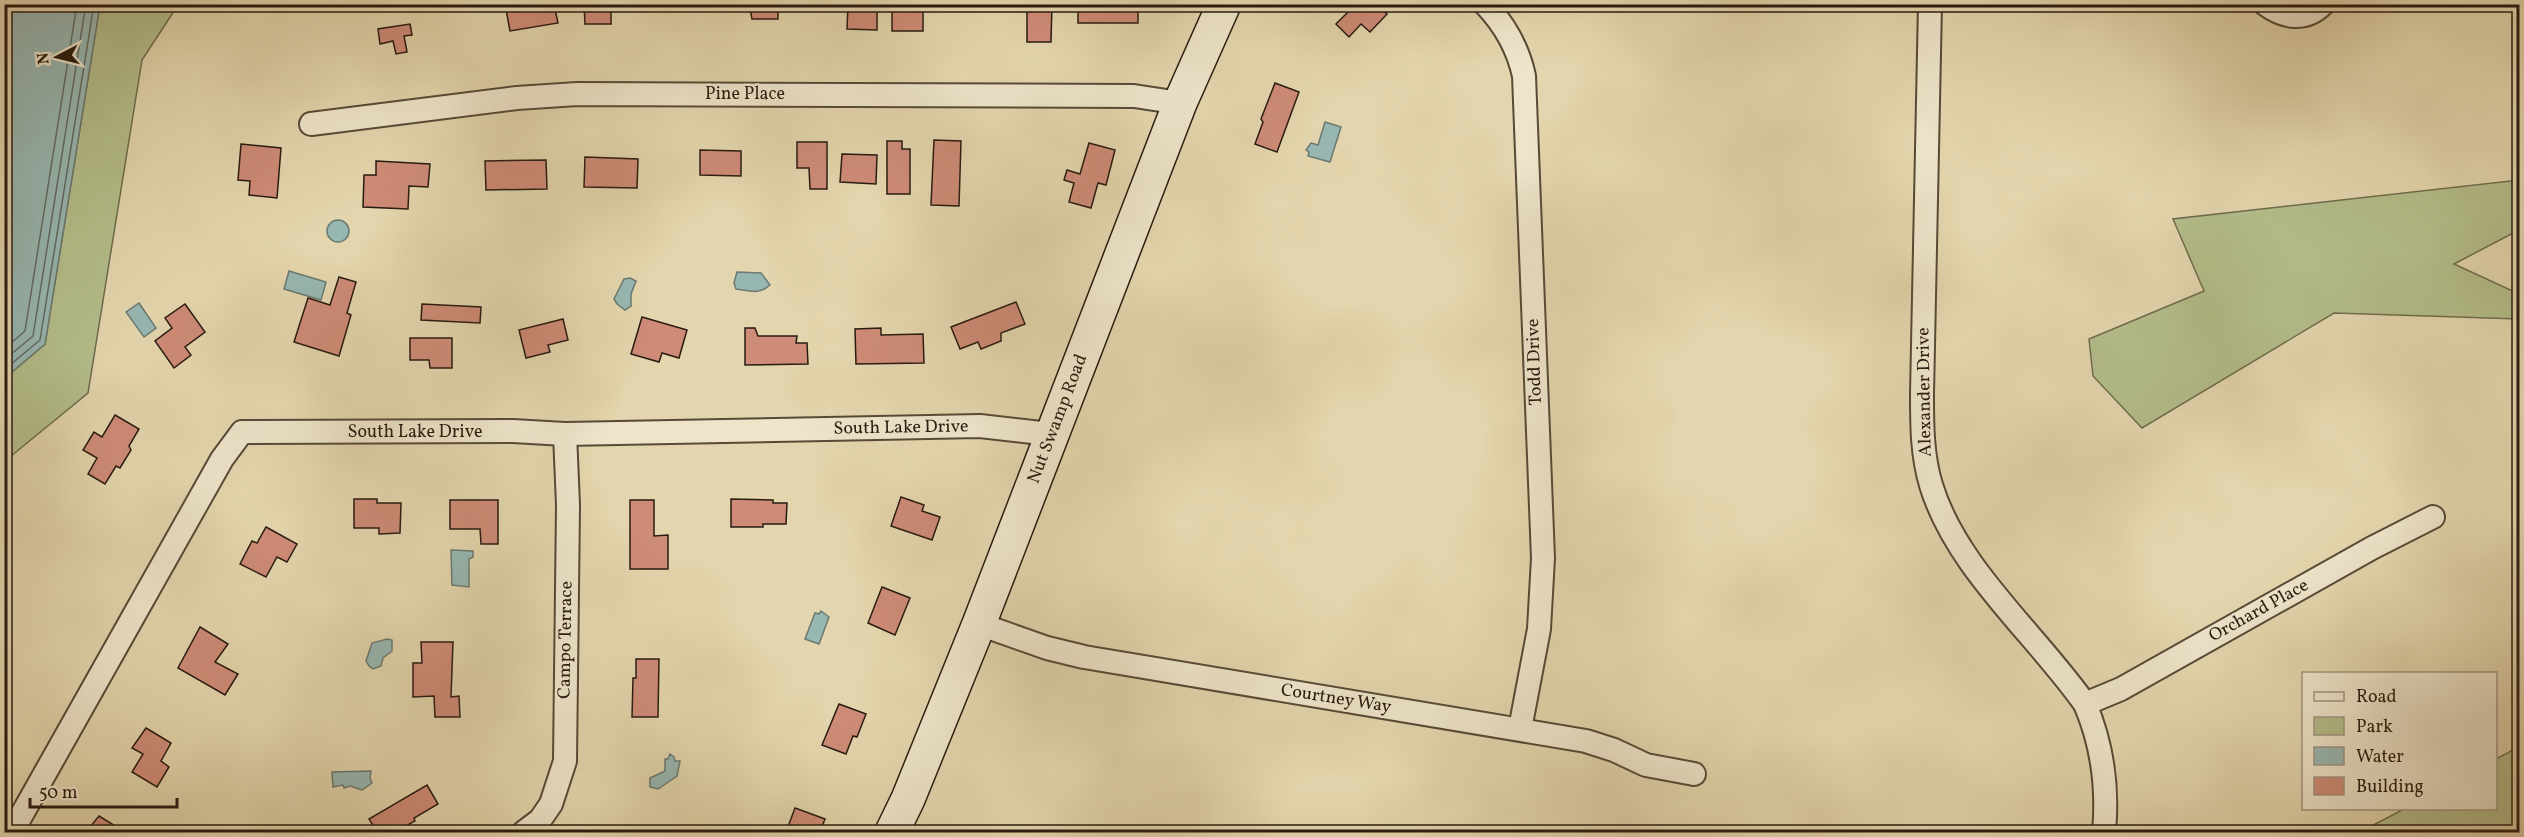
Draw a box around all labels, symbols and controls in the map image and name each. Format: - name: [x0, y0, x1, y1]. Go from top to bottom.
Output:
- north arrow: [27, 27, 87, 87]
- text: N: [32, 51, 56, 66]
- street label: Pine Place: [705, 82, 785, 107]
- street label: Todd Drive: [1521, 318, 1549, 406]
- street label: Alexander Drive: [1911, 327, 1939, 457]
- street label: Nut Swamp Road: [1022, 351, 1094, 487]
- street label: South Lake Drive: [833, 414, 969, 442]
- street label: South Lake Drive: [348, 420, 482, 445]
- street label: Orchard Place: [2205, 573, 2313, 649]
- street label: Campo Terrace: [552, 581, 580, 699]
- legend: [2302, 672, 2497, 810]
- street label: Courtney Way: [1279, 678, 1393, 720]
- text: Road: [2356, 685, 2397, 710]
- text: Park: [2356, 715, 2393, 740]
- text: Water: [2356, 745, 2404, 770]
- scale bar: [30, 771, 177, 809]
- text: Building: [2356, 775, 2424, 800]
- text: 50 m: [39, 781, 78, 806]

